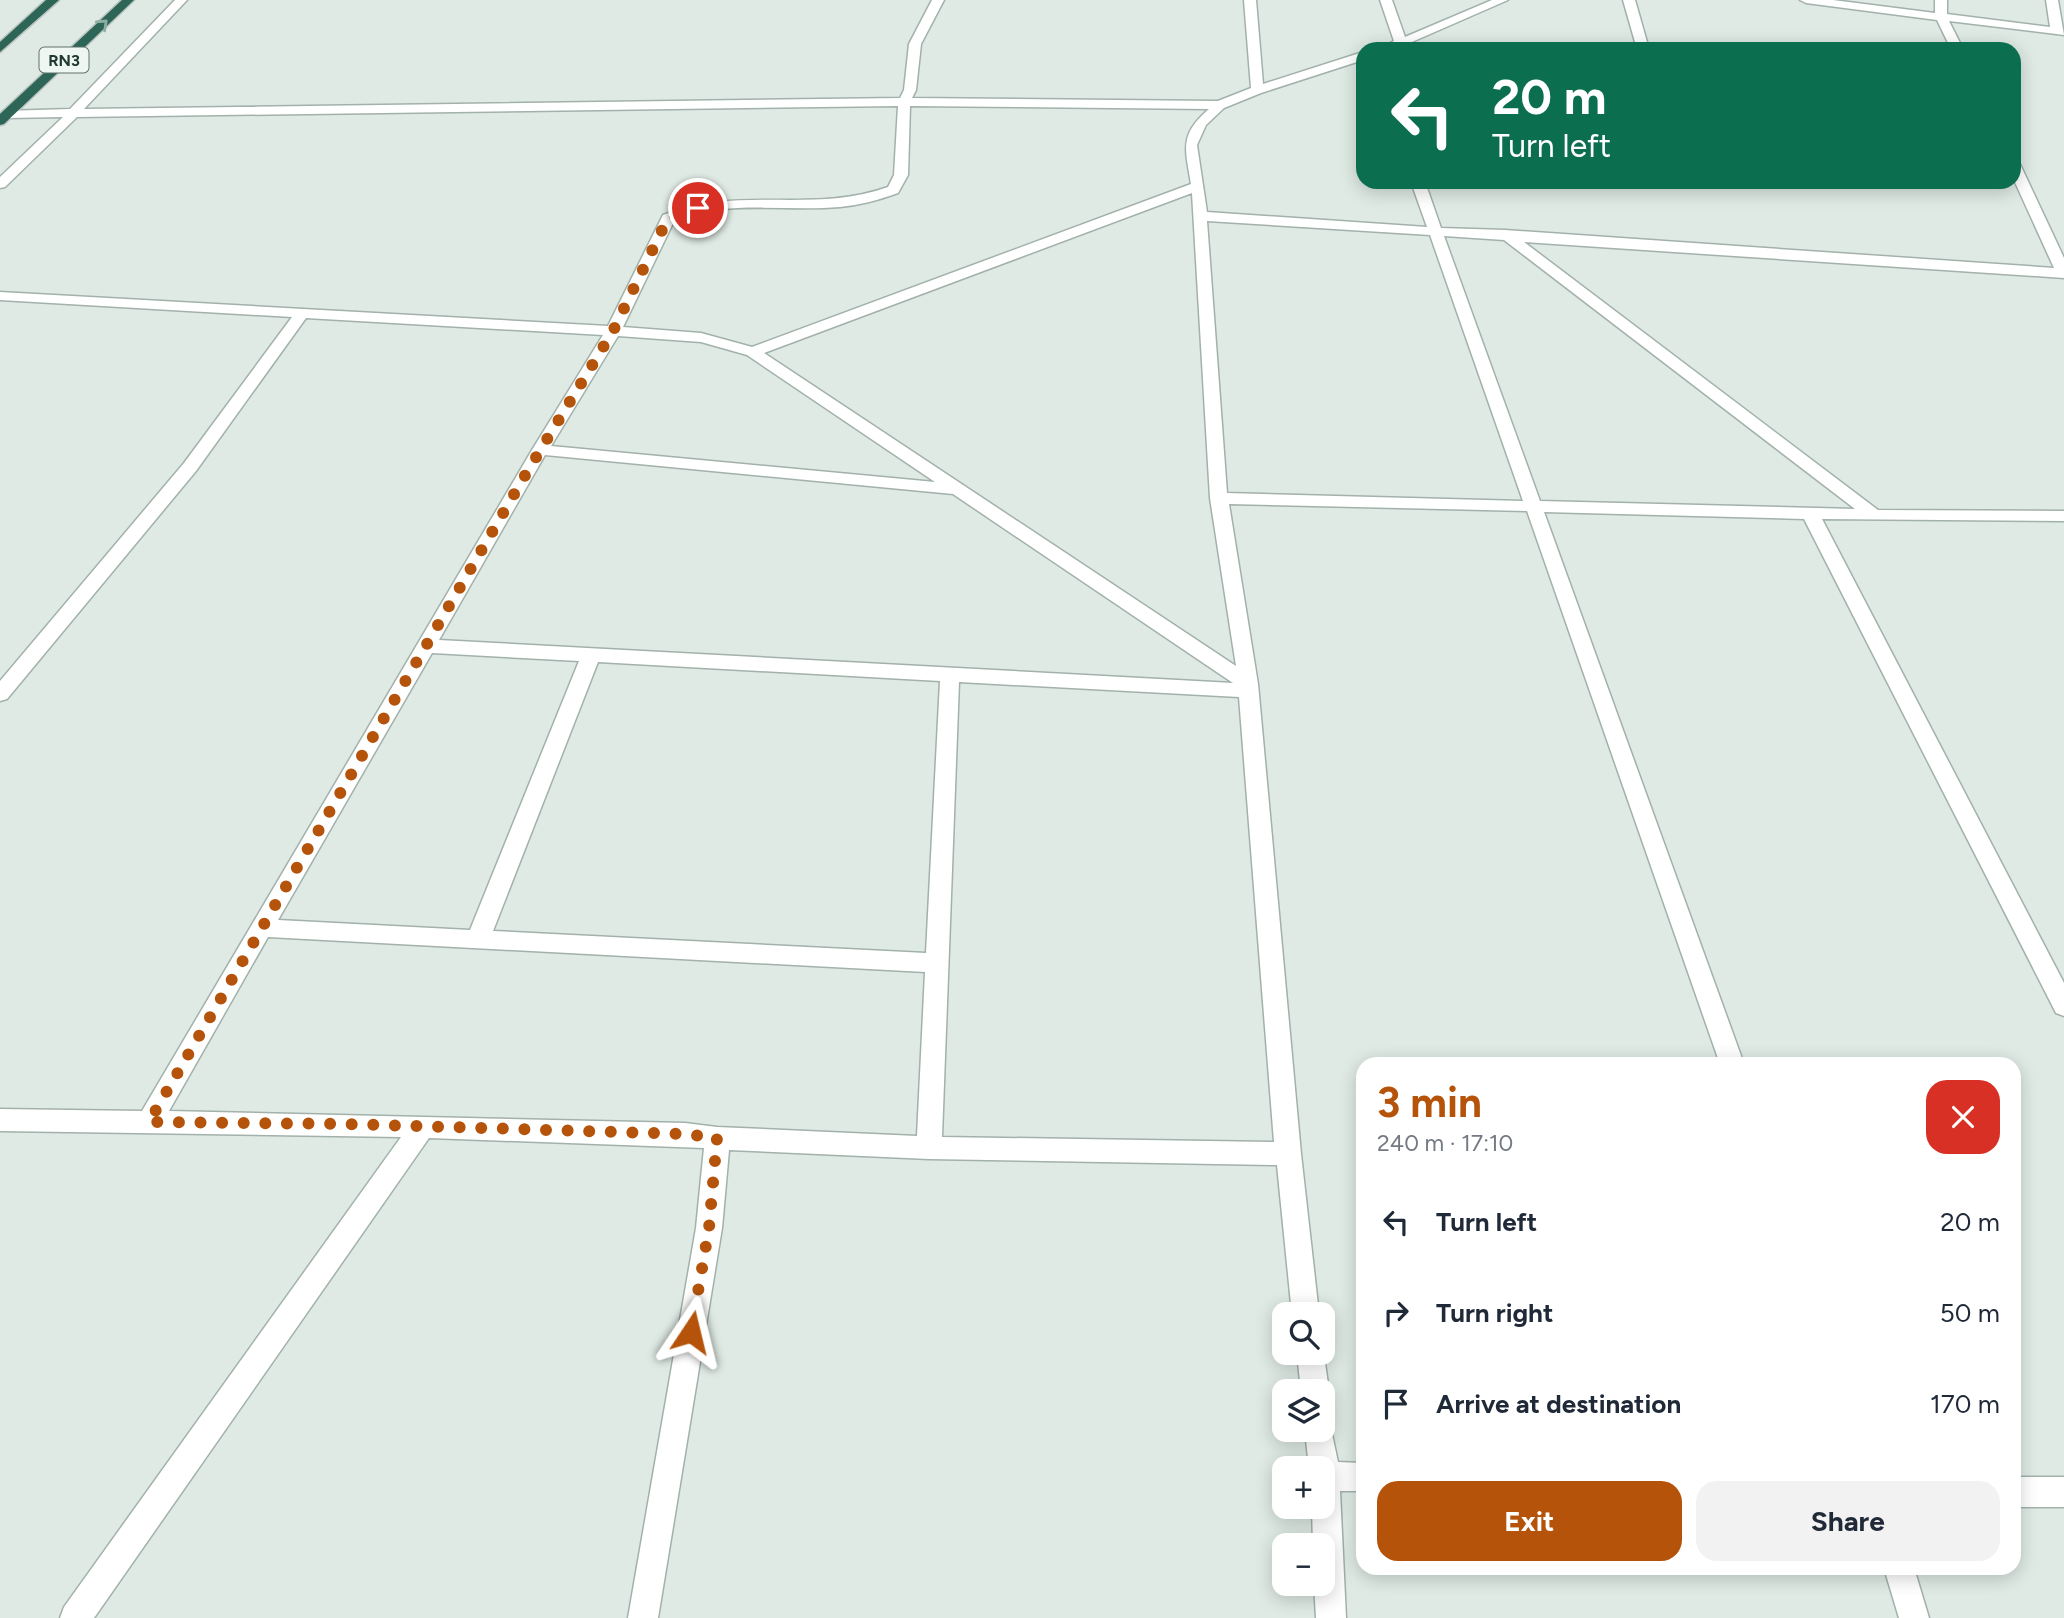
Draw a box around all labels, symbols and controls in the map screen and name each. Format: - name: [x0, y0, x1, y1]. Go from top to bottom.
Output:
- one-way arrow: [95, 19, 108, 32]
- road number: RN3: [40, 48, 88, 72]
- text: 20 m: [1492, 67, 1607, 126]
- icon: left: [1377, 70, 1468, 161]
- text: Turn left: [1492, 127, 1611, 165]
- pin: [668, 178, 728, 238]
- icon: arrive: [679, 189, 717, 227]
- text: 3 min: [1377, 1077, 1482, 1128]
- button: close: [1926, 1080, 2000, 1154]
- text: 240 m · 17:10: [1377, 1129, 1513, 1157]
- icon: left: [1377, 1203, 1415, 1241]
- text: Turn left: [1436, 1206, 1537, 1238]
- text: 20 m: [1940, 1206, 2000, 1238]
- icon: right: [1377, 1294, 1415, 1332]
- position arrow: [654, 1295, 728, 1369]
- text: Turn right: [1436, 1297, 1553, 1329]
- text: 50 m: [1940, 1297, 2000, 1329]
- map controls: [1272, 1302, 1335, 1596]
- button: search: [1272, 1302, 1335, 1365]
- button: layers: [1272, 1379, 1335, 1442]
- icon: arrive: [1377, 1385, 1415, 1423]
- text: Arrive at destination: [1436, 1388, 1681, 1420]
- text: 170 m: [1930, 1388, 2000, 1420]
- button: +: [1272, 1456, 1335, 1519]
- button: Exit: [1377, 1481, 1682, 1561]
- button: Share: [1696, 1481, 2000, 1561]
- button: −: [1272, 1533, 1335, 1596]

